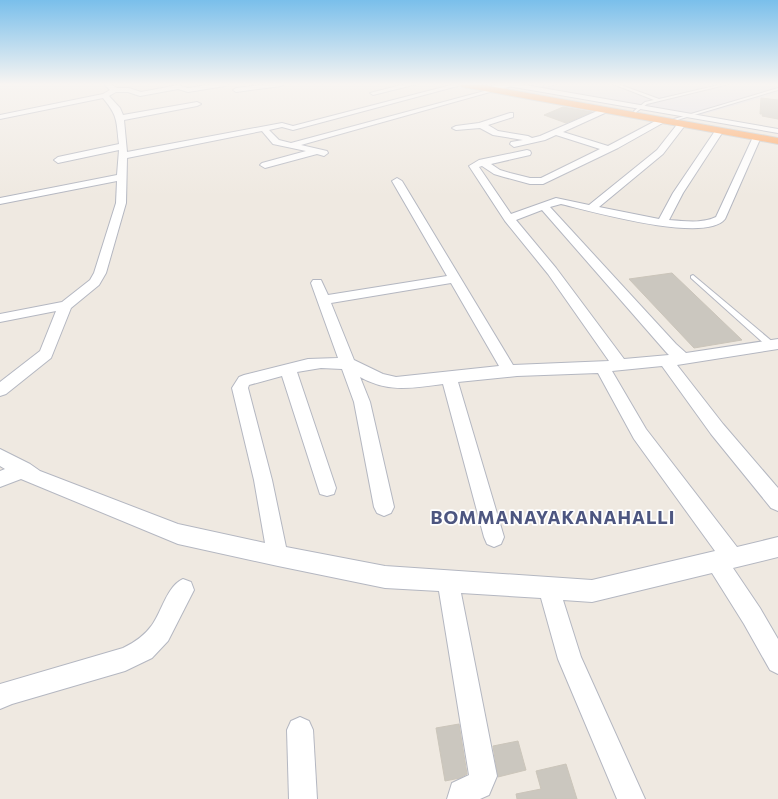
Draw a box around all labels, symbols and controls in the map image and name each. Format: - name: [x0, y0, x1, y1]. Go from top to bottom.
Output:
- district label: BOMMANAYAKANAHALLI: [431, 506, 675, 528]

